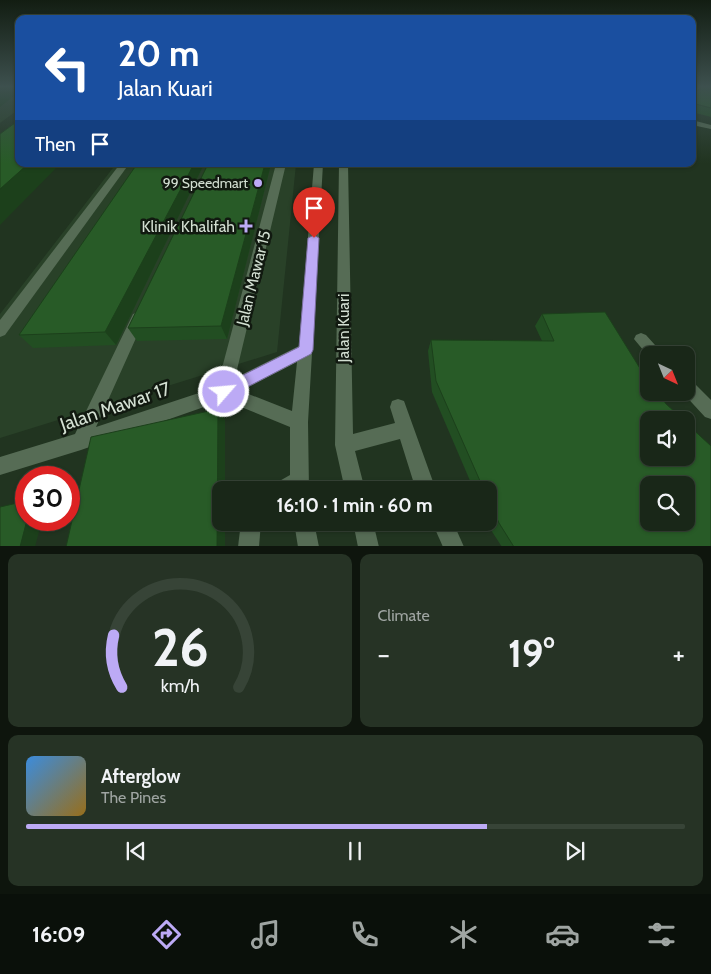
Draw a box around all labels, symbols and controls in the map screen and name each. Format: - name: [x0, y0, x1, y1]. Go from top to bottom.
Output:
- text: 20 m: [118, 32, 200, 75]
- icon: left: [35, 35, 100, 100]
- text: Jalan Kuari: [118, 75, 213, 102]
- icon: arrive: [86, 130, 114, 158]
- text: Then: [35, 133, 76, 156]
- place label: 99 Speedmart: [163, 174, 248, 192]
- marker: 99 Speedmart: [252, 177, 264, 189]
- pin: [293, 187, 335, 238]
- icon: arrive: [300, 194, 328, 222]
- place label: Klinik Khalifah: [142, 217, 235, 236]
- marker: Klinik Khalifah: [239, 219, 253, 233]
- street label: Jalan Mawar 15: [232, 228, 275, 329]
- street label: Jalan Kuari: [334, 294, 353, 363]
- north arrow: [640, 346, 695, 401]
- map controls: [640, 346, 695, 531]
- position arrow: [197, 365, 249, 417]
- street label: Jalan Mawar 17: [56, 377, 174, 436]
- button: sound: [640, 411, 695, 466]
- speed limit sign: 30: [15, 466, 80, 531]
- button: search: [640, 476, 695, 531]
- text: 16:10 · 1 min · 60 m: [277, 494, 432, 517]
- text: Climate: [378, 606, 430, 625]
- text: 26: [151, 616, 208, 679]
- text: 19°: [508, 630, 554, 677]
- text: −: [378, 637, 390, 671]
- text: +: [673, 637, 685, 671]
- text: km/h: [160, 675, 199, 696]
- text: Afterglow: [101, 765, 181, 788]
- text: The Pines: [101, 788, 166, 807]
- icon: previous: [122, 837, 150, 865]
- icon: pause: [341, 837, 369, 865]
- icon: next: [561, 837, 589, 865]
- icon: directions: [149, 917, 184, 952]
- icon: music: [248, 917, 283, 952]
- icon: phone: [347, 917, 382, 952]
- icon: climate: [446, 917, 481, 952]
- icon: car: [545, 917, 580, 952]
- icon: filters: [644, 917, 679, 952]
- text: 16:09: [32, 921, 85, 948]

